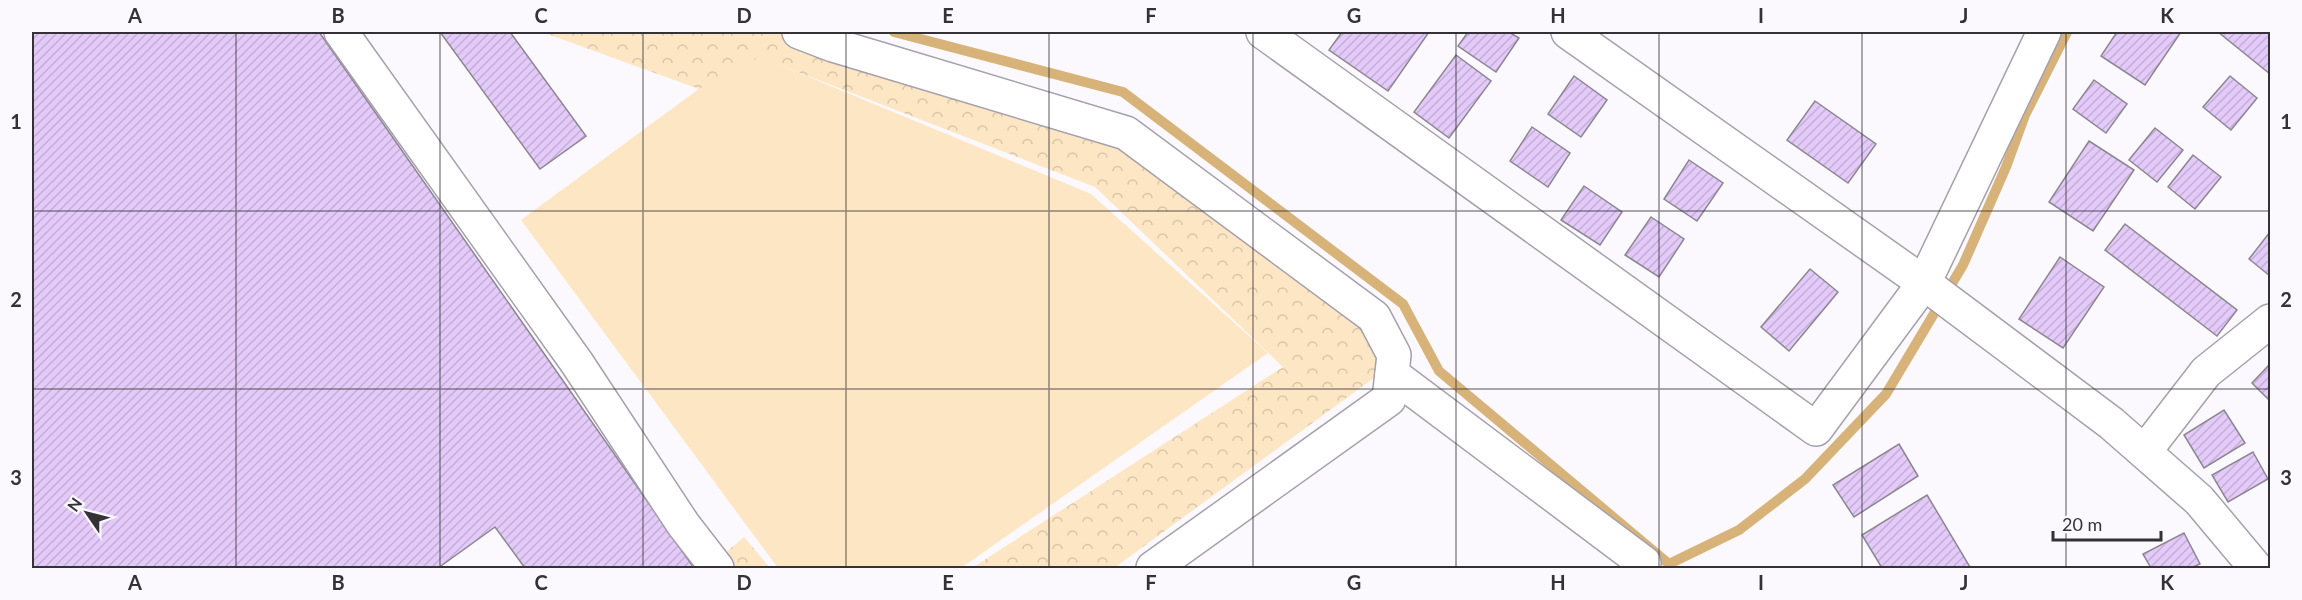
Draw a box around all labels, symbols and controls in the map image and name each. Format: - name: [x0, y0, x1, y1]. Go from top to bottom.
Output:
- text: A: [127, 3, 142, 27]
- text: B: [331, 3, 345, 27]
- text: C: [534, 3, 548, 27]
- text: D: [736, 3, 752, 27]
- text: E: [942, 3, 954, 27]
- text: F: [1145, 3, 1157, 27]
- text: G: [1347, 3, 1361, 27]
- text: H: [1550, 3, 1566, 27]
- text: I: [1758, 3, 1764, 27]
- text: J: [1960, 3, 1968, 27]
- text: K: [2160, 3, 2174, 27]
- text: 1: [10, 109, 22, 133]
- text: 1: [2280, 109, 2292, 133]
- text: 2: [10, 287, 22, 311]
- text: 2: [2280, 287, 2292, 311]
- text: 3: [10, 465, 22, 489]
- text: 3: [2280, 465, 2292, 489]
- north arrow: [57, 483, 117, 543]
- text: N: [63, 494, 86, 515]
- scale bar: [2053, 504, 2161, 542]
- text: 20 m: [2062, 513, 2102, 535]
- text: A: [127, 570, 142, 594]
- text: B: [331, 570, 345, 594]
- text: C: [534, 570, 548, 594]
- text: D: [736, 570, 752, 594]
- text: E: [942, 570, 954, 594]
- text: F: [1145, 570, 1157, 594]
- text: G: [1347, 570, 1361, 594]
- text: H: [1550, 570, 1566, 594]
- text: I: [1758, 570, 1764, 594]
- text: J: [1960, 570, 1968, 594]
- text: K: [2160, 570, 2174, 594]

